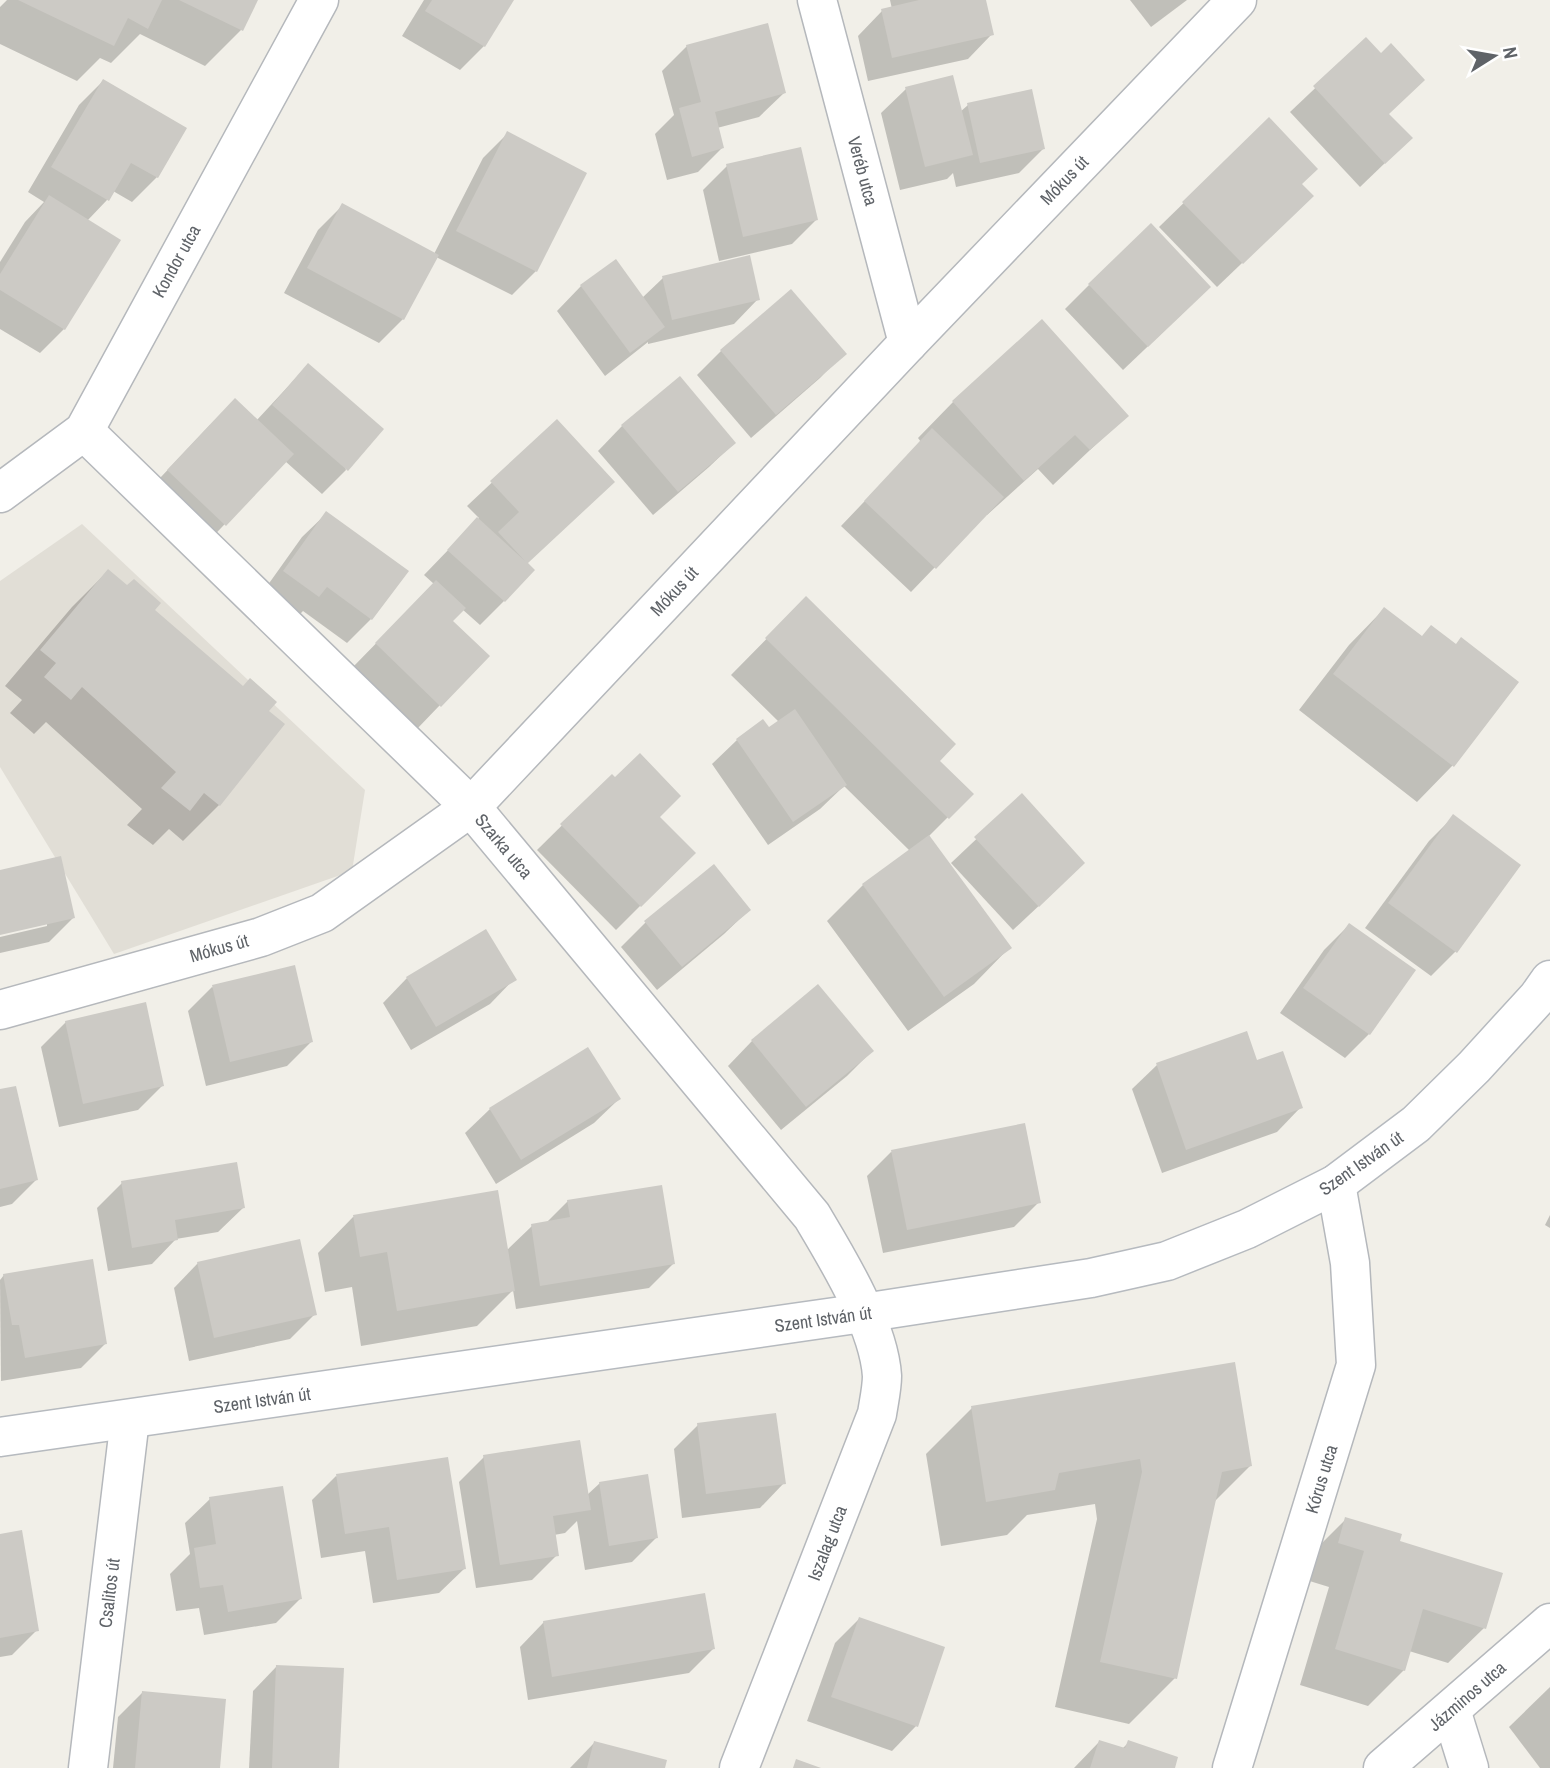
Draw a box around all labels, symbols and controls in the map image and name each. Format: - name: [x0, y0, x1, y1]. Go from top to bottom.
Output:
- north arrow: [1459, 21, 1529, 91]
- text: N: [1497, 45, 1525, 61]
- street label: Veréb utca: [842, 134, 884, 208]
- street label: Mókus út: [1034, 150, 1094, 210]
- street label: Kondor utca: [146, 220, 206, 302]
- street label: Mókus út: [644, 561, 704, 621]
- street label: Szarka utca: [469, 808, 539, 884]
- street label: Mókus út: [187, 928, 251, 968]
- street label: Szent István út: [1314, 1125, 1408, 1201]
- street label: Szent István út: [773, 1300, 873, 1338]
- street label: Szent István út: [212, 1381, 312, 1419]
- street label: Kórus utca: [1299, 1442, 1343, 1516]
- street label: Iszalag utca: [801, 1502, 853, 1584]
- street label: Csalitos út: [92, 1557, 126, 1629]
- street label: Jázminos utca: [1423, 1655, 1511, 1737]

